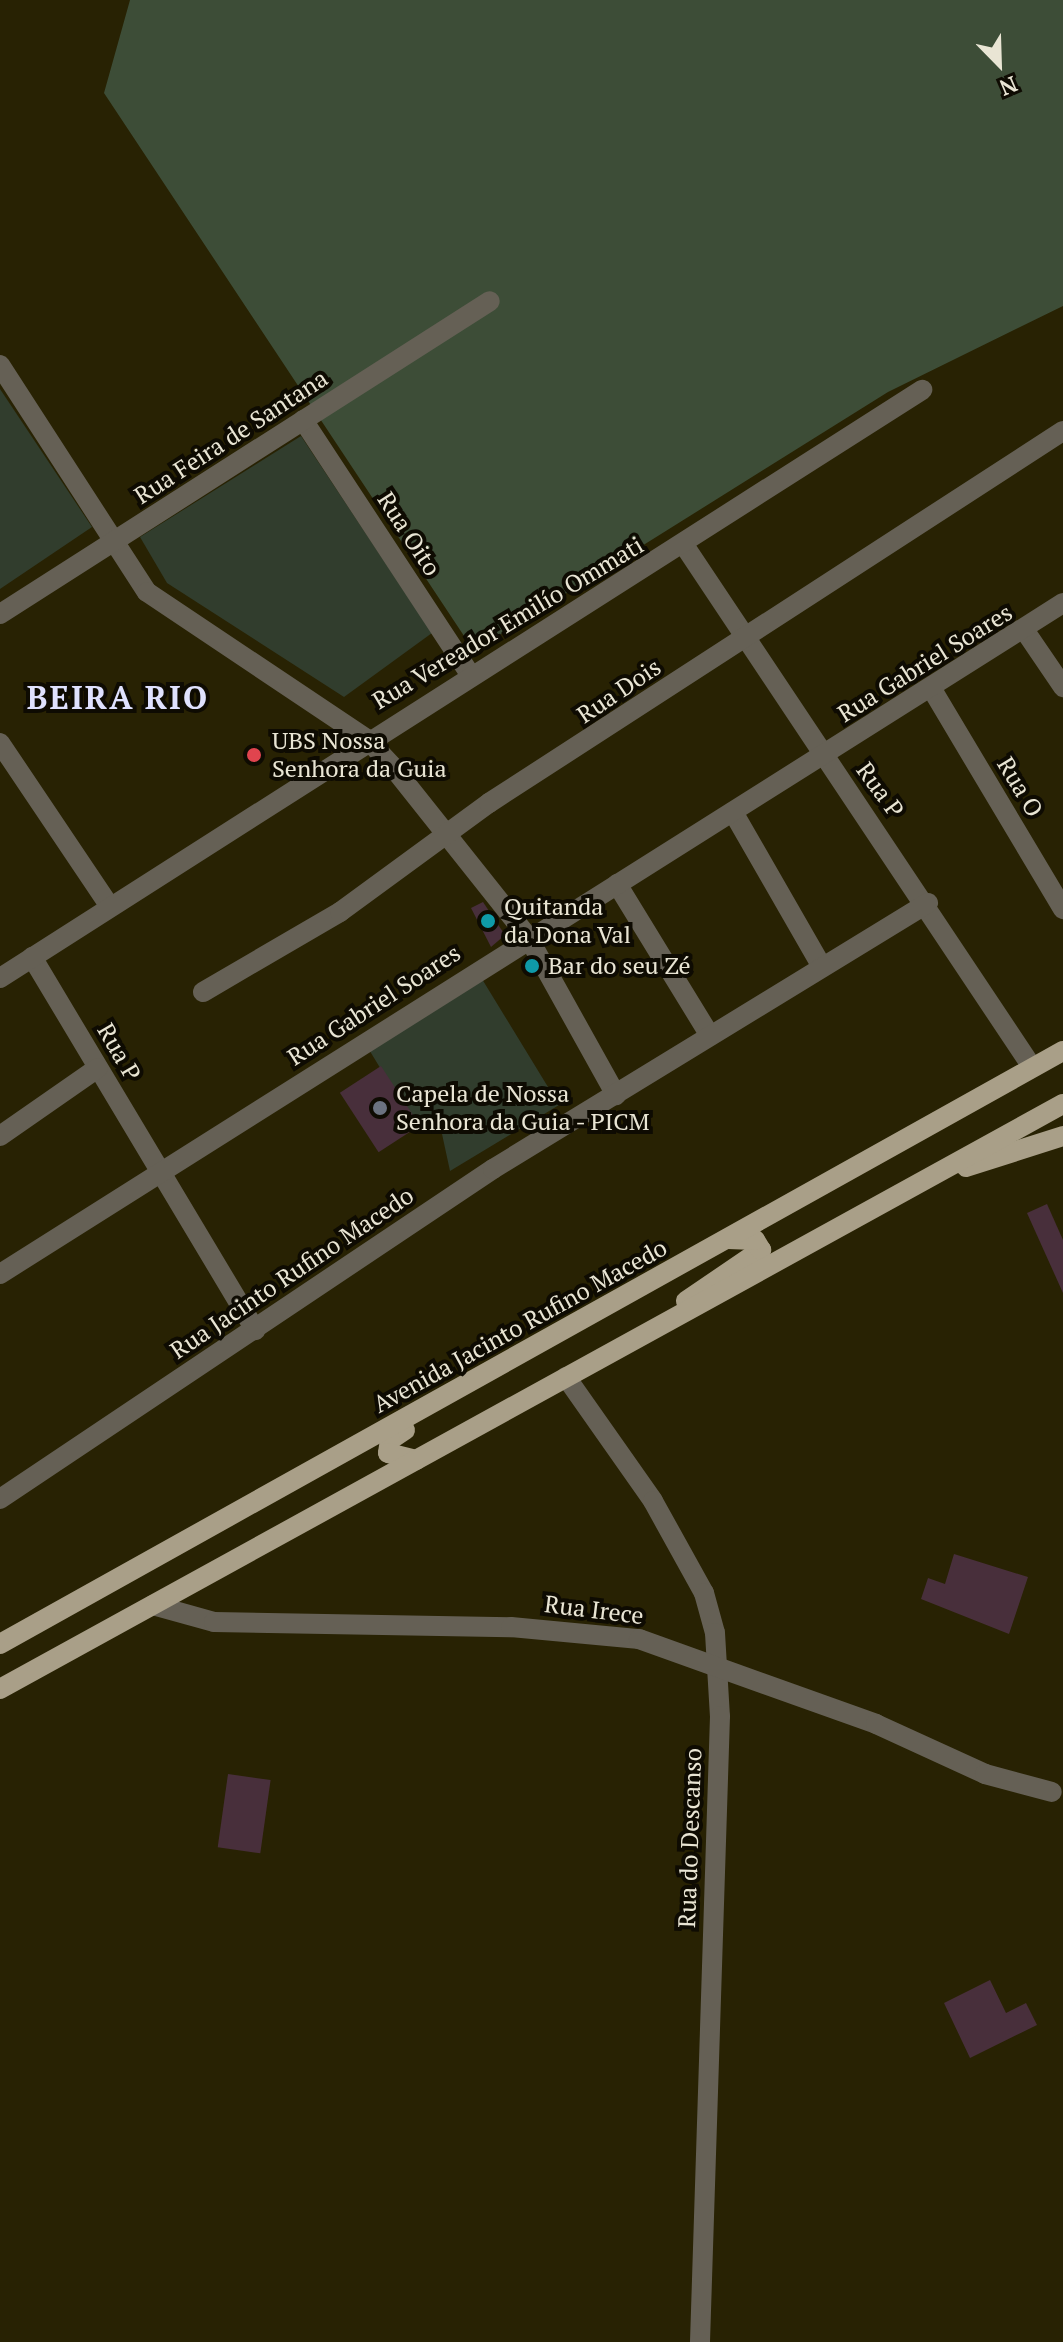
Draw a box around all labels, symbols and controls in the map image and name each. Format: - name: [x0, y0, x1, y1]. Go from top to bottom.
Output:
- north arrow: [959, 24, 1039, 104]
- text: N: [995, 70, 1022, 103]
- street label: Rua Feira de Santana: [129, 364, 333, 510]
- street label: Rua Oito: [371, 487, 447, 581]
- street label: Rua Vereador Emilío Ommati: [367, 531, 649, 715]
- street label: Rua Gabriel Soares: [832, 598, 1018, 728]
- street label: Rua Dois: [572, 653, 666, 729]
- district label: BEIRA RIO: [27, 678, 209, 716]
- place label: UBS Nossa Senhora da Guia: [272, 727, 447, 783]
- marker: UBS Nossa Senhora da Guia: [243, 744, 265, 766]
- street label: Rua O: [991, 752, 1049, 822]
- street label: Rua P: [850, 757, 910, 823]
- place label: Quitanda da Dona Val: [504, 893, 632, 949]
- marker: Quitanda da Dona Val: [479, 912, 497, 930]
- street label: Rua Gabriel Soares: [282, 938, 466, 1072]
- place label: Bar do seu Zé: [548, 952, 691, 980]
- marker: Bar do seu Zé: [523, 957, 541, 975]
- street label: Rua P: [91, 1018, 147, 1086]
- place label: Capela de Nossa Senhora da Guia - PICM: [396, 1080, 652, 1136]
- marker: Capela de Nossa Senhora da Guia - PICM: [371, 1099, 389, 1117]
- street label: Rua Jacinto Rufino Macedo: [165, 1181, 419, 1365]
- street label: Avenida Jacinto Rufino Macedo: [368, 1233, 672, 1419]
- street label: Rua Irece: [543, 1590, 645, 1630]
- street label: Rua do Descanso: [672, 1747, 708, 1929]

